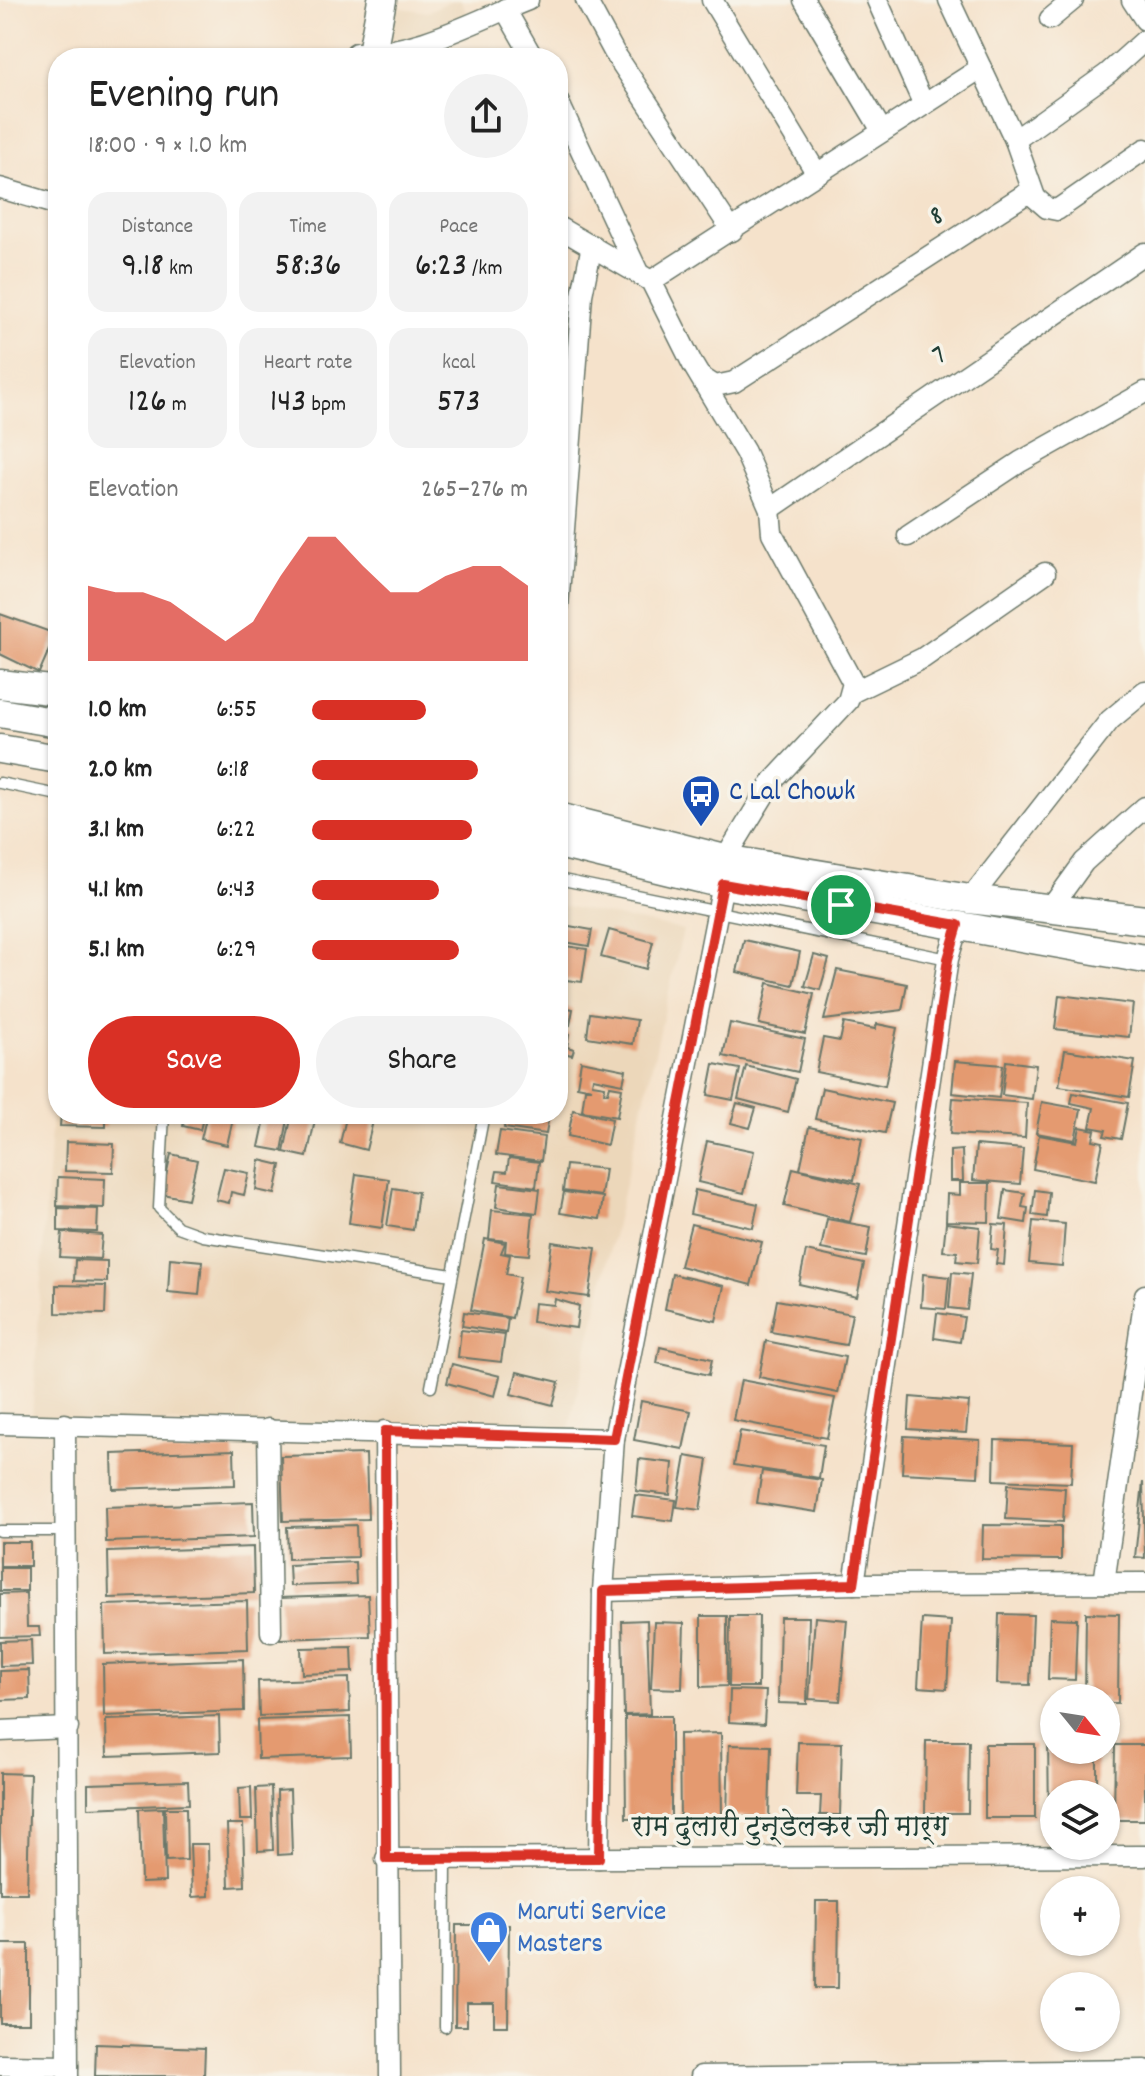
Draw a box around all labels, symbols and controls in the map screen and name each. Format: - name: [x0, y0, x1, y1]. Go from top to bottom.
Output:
- text: Evening run: [88, 66, 279, 129]
- button: share: [444, 74, 528, 158]
- text: 18:00 · 9 × 1.0 km: [88, 128, 247, 165]
- street label: 8: [922, 198, 954, 238]
- text: Distance: [121, 212, 193, 243]
- text: Time: [289, 212, 327, 243]
- text: Pace: [439, 212, 478, 243]
- text: 9.18: [122, 243, 164, 292]
- text: 58:36: [275, 243, 341, 292]
- text: 6:23: [415, 243, 467, 292]
- text: km: [164, 254, 193, 285]
- text: /km: [467, 254, 503, 285]
- street label: 7: [925, 337, 957, 377]
- text: Elevation: [119, 348, 196, 379]
- text: Heart rate: [264, 348, 352, 379]
- text: kcal: [442, 348, 475, 379]
- text: 126: [128, 379, 167, 428]
- text: 143: [270, 379, 306, 428]
- text: 573: [437, 379, 481, 428]
- text: m: [167, 390, 187, 421]
- text: bpm: [306, 390, 346, 421]
- text: Elevation: [88, 472, 178, 509]
- text: 265–276 m: [421, 472, 528, 509]
- text: 1.0 km: [88, 692, 147, 729]
- text: 6:55: [216, 692, 257, 729]
- text: 2.0 km: [88, 752, 152, 789]
- text: 6:18: [216, 752, 249, 789]
- bus stop icon: C Lal Chowk: [680, 773, 722, 828]
- place label: C Lal Chowk: [729, 774, 856, 814]
- text: 3.1 km: [88, 812, 144, 849]
- text: 6:22: [216, 812, 256, 849]
- pin: [807, 871, 875, 939]
- text: 4.1 km: [88, 872, 143, 909]
- text: 6:43: [216, 872, 255, 909]
- icon: arrive: [819, 883, 863, 927]
- text: 5.1 km: [88, 932, 145, 969]
- text: 6:29: [216, 932, 256, 969]
- button: Save: [88, 1016, 300, 1108]
- button: Share: [316, 1016, 528, 1108]
- north arrow: [1040, 1684, 1120, 1764]
- map controls: [1040, 1684, 1120, 2052]
- button: layers: [1040, 1780, 1120, 1860]
- street label: राम दुलारी टुन्डेलकर जी मार्ग: [631, 1808, 950, 1849]
- button: +: [1040, 1876, 1120, 1956]
- place label: Maruti Service Masters: [517, 1894, 666, 1966]
- shop icon: Maruti Service Masters: [468, 1909, 510, 1964]
- button: −: [1040, 1972, 1120, 2052]

